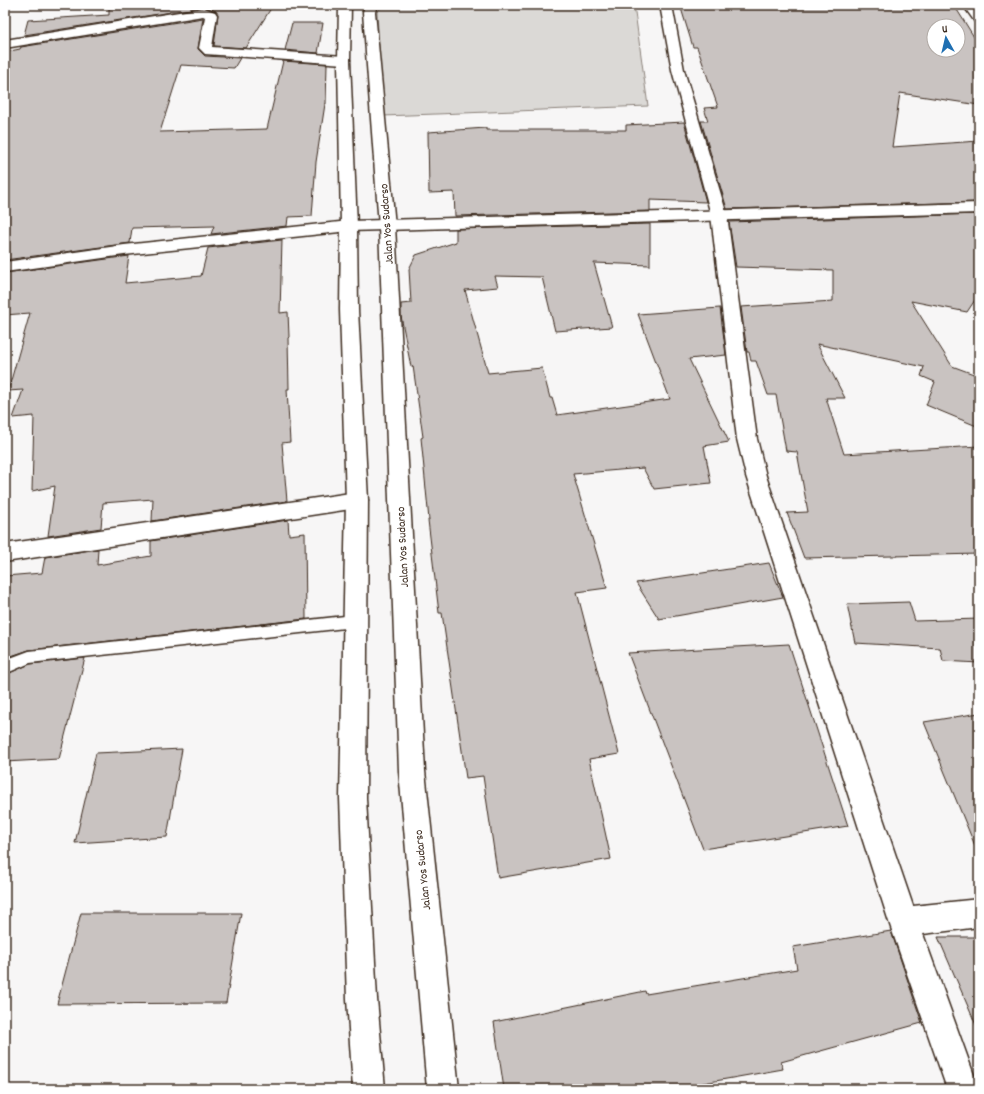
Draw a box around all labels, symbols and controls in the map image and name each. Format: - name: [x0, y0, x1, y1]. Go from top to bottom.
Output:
- north arrow: [926, 18, 966, 58]
- text: U: [941, 22, 949, 38]
- street label: Jalan Yos Sudarso: [376, 183, 399, 265]
- street label: Jalan Yos Sudarso: [393, 506, 414, 588]
- street label: Jalan Yos Sudarso: [411, 829, 436, 911]

